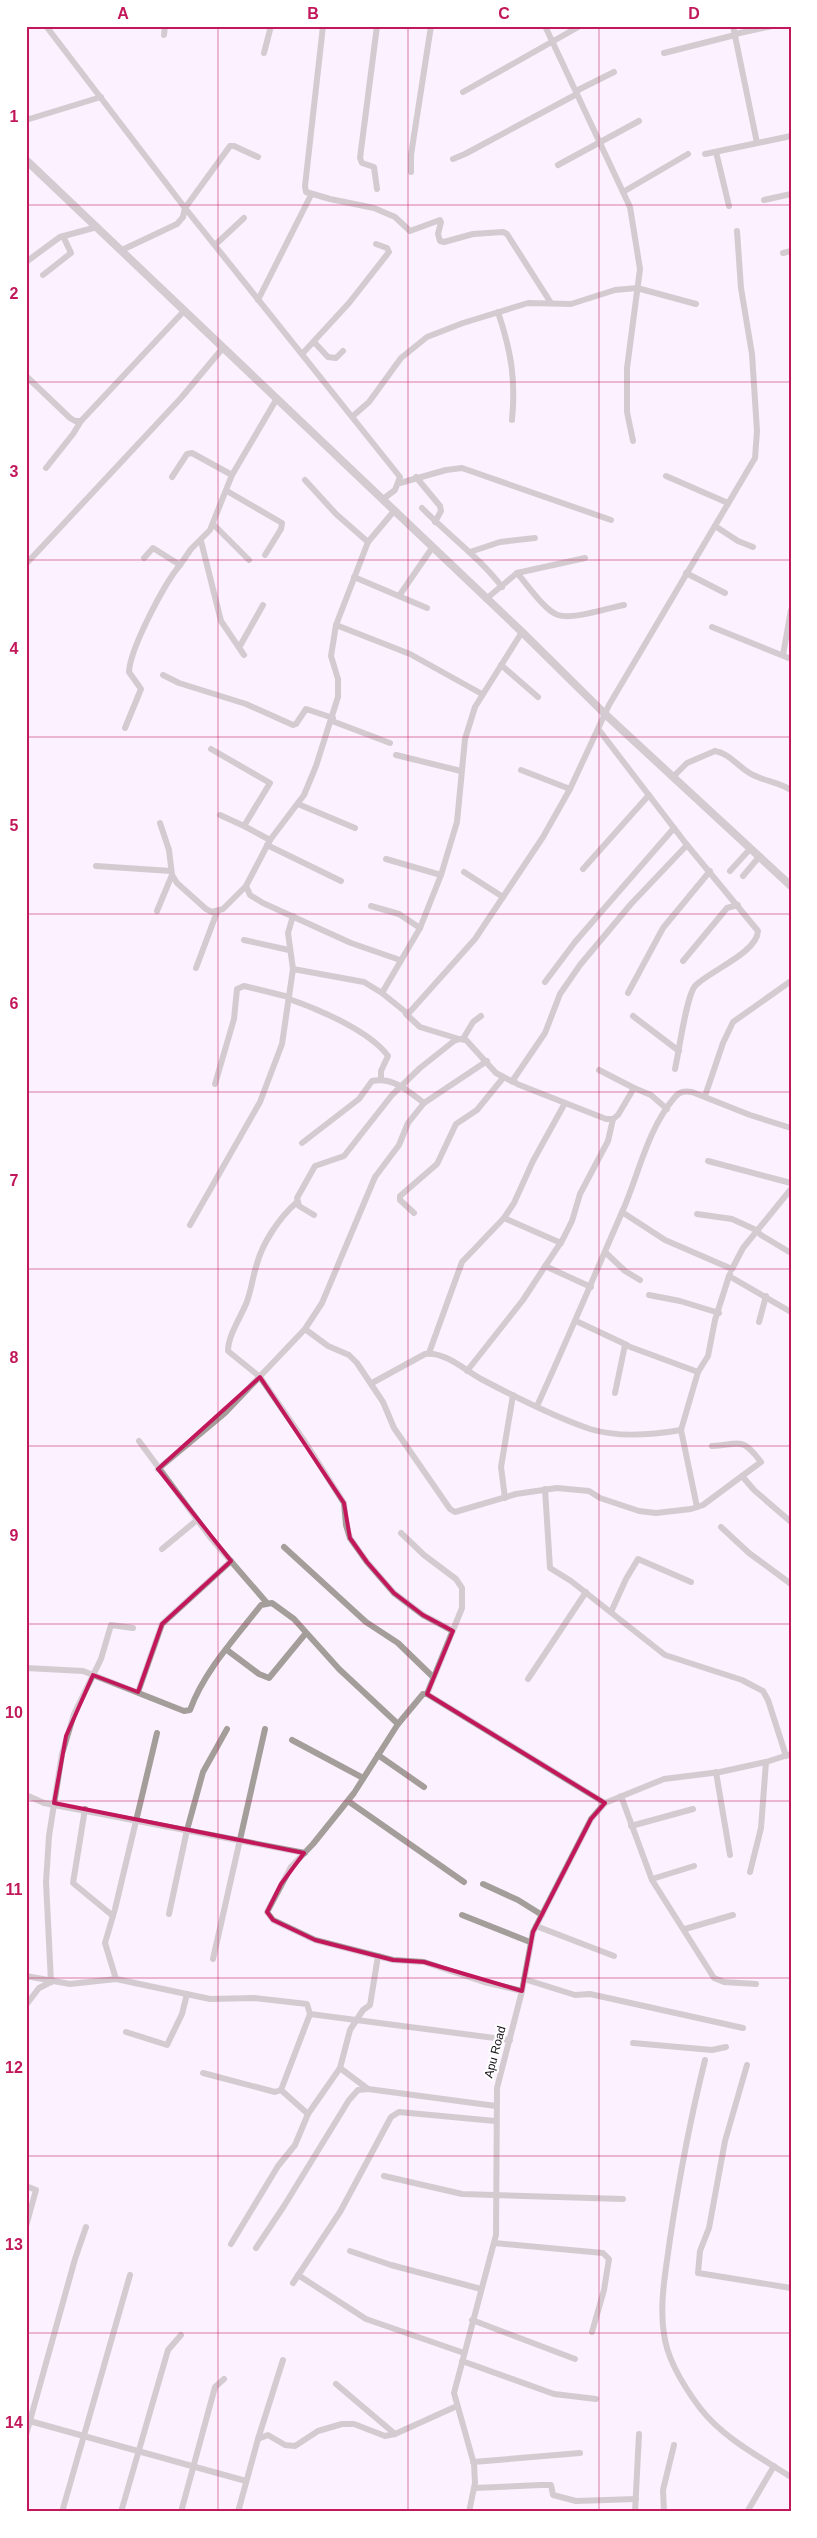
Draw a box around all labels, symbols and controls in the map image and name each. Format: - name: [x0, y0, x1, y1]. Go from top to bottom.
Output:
- text: A: [117, 5, 129, 22]
- text: B: [307, 5, 319, 22]
- text: C: [498, 5, 510, 22]
- text: D: [688, 5, 700, 22]
- text: 1: [10, 108, 19, 125]
- text: 2: [10, 285, 19, 302]
- text: 3: [10, 463, 19, 480]
- text: 4: [10, 640, 19, 657]
- text: 5: [10, 817, 19, 834]
- text: 6: [10, 995, 19, 1012]
- text: 7: [10, 1172, 19, 1189]
- text: 8: [10, 1349, 19, 1366]
- text: 9: [10, 1527, 19, 1544]
- text: 10: [5, 1704, 23, 1721]
- text: 11: [6, 1881, 23, 1898]
- street label: Apu Road: [481, 2024, 509, 2080]
- text: 12: [5, 2059, 23, 2076]
- text: 13: [5, 2236, 23, 2253]
- text: 14: [5, 2414, 23, 2431]

